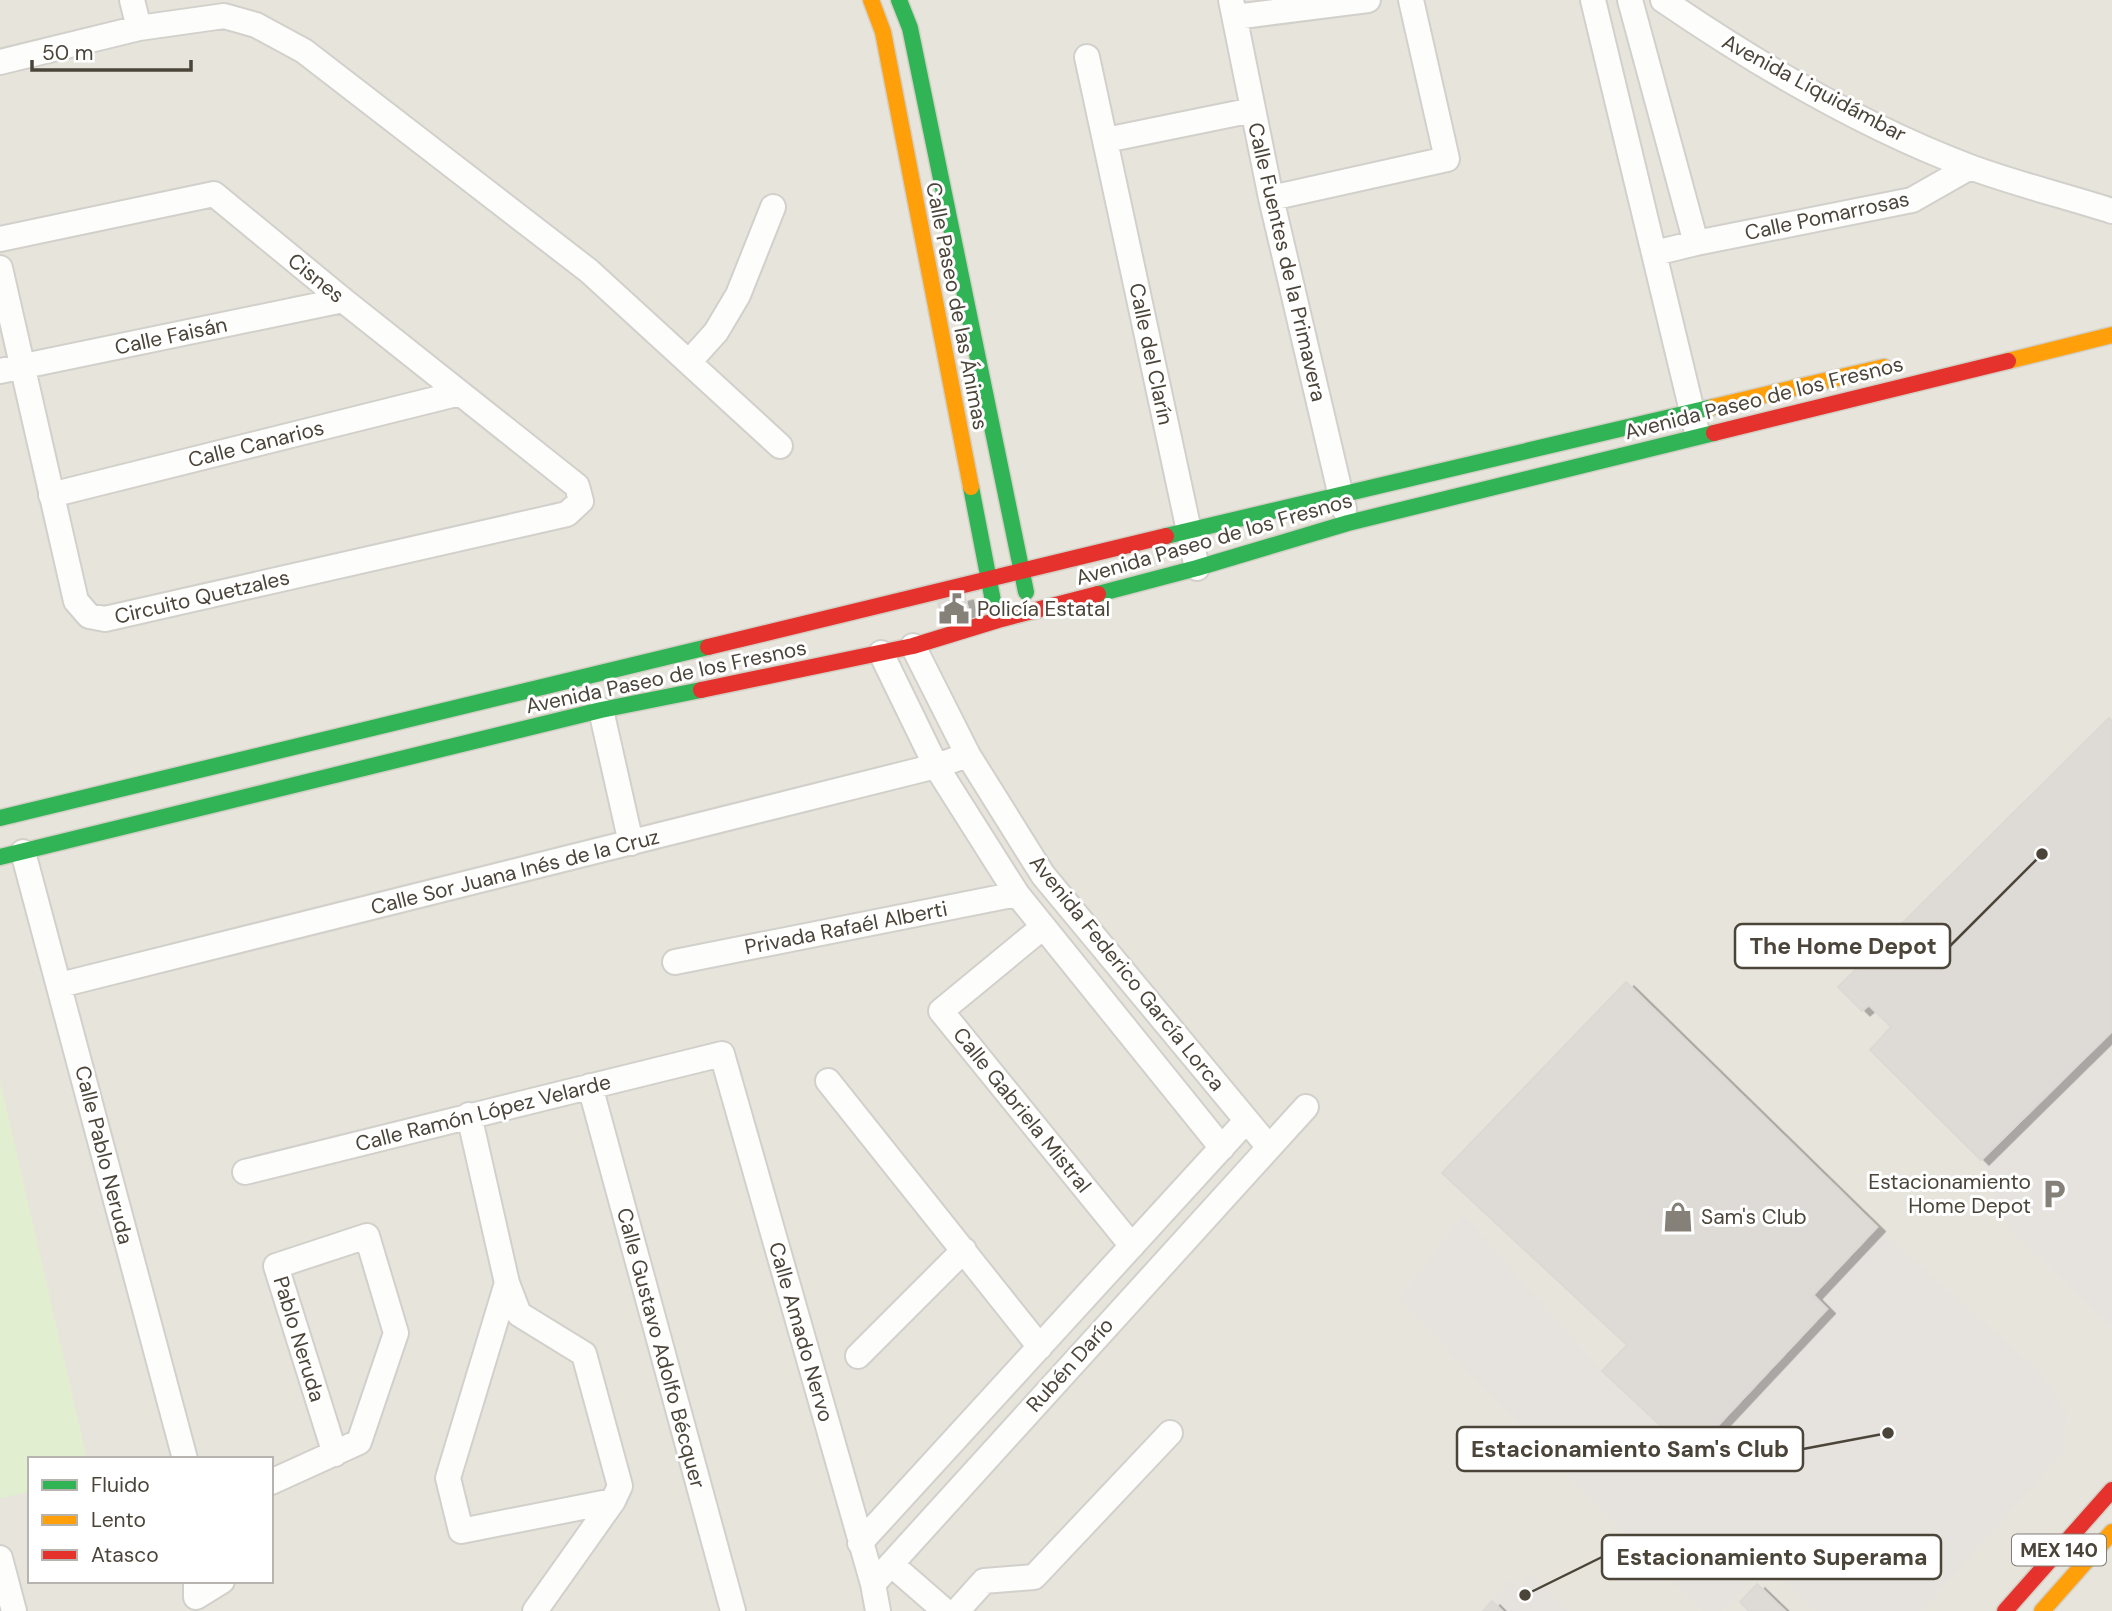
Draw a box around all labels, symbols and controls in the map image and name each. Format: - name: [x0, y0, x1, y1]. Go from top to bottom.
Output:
- scale bar: [32, 28, 191, 72]
- street label: Avenida Liquidámbar: [1717, 28, 1911, 148]
- text: 50 m: [42, 39, 93, 67]
- street label: Calle Fuentes de la Primavera: [1241, 120, 1333, 404]
- street label: Calle Paseo de las Ánimas: [919, 180, 995, 432]
- street label: Calle Pomarrosas: [1742, 185, 1912, 247]
- street label: Cisnes: [282, 247, 350, 309]
- street label: Calle del Clarín: [1122, 280, 1180, 428]
- street label: Calle Faisán: [112, 310, 230, 362]
- street label: Avenida Paseo de los Fresnos: [1622, 350, 1906, 446]
- street label: Calle Canarios: [185, 414, 327, 474]
- street label: Avenida Paseo de los Fresnos: [1073, 486, 1355, 592]
- street label: Circuito Quetzales: [112, 563, 292, 631]
- public building icon: Policía Estatal: [937, 592, 971, 626]
- place label: Policía Estatal: [977, 595, 1110, 623]
- street label: Avenida Paseo de los Fresnos: [523, 634, 809, 720]
- street label: Calle Sor Juana Inés de la Cruz: [368, 823, 662, 921]
- street label: Avenida Federico García Lorca: [1023, 849, 1231, 1097]
- street label: Privada Rafaél Alberti: [742, 895, 950, 961]
- callout: The Home Depot: [1735, 924, 1950, 968]
- text: The Home Depot: [1749, 931, 1937, 961]
- street label: Calle Gabriela Mistral: [947, 1021, 1097, 1199]
- street label: Calle Pablo Neruda: [68, 1063, 140, 1247]
- street label: Calle Ramón López Velarde: [352, 1068, 614, 1158]
- place label: Estacionamiento Home Depot: [1868, 1168, 2031, 1220]
- parking icon: Estacionamiento Home Depot: [2037, 1177, 2071, 1211]
- shop icon: Sam's Club: [1661, 1200, 1695, 1234]
- place label: Sam's Club: [1701, 1203, 1807, 1231]
- street label: Calle Gustavo Adolfo Bécquer: [610, 1205, 712, 1492]
- street label: Calle Amado Nervo: [762, 1239, 840, 1425]
- street label: Pablo Neruda: [267, 1273, 331, 1405]
- street label: Rubén Darío: [1020, 1312, 1120, 1418]
- callout: Estacionamiento Sam's Club: [1457, 1427, 1803, 1471]
- text: Estacionamiento Sam's Club: [1471, 1434, 1789, 1464]
- legend: [28, 1457, 273, 1583]
- text: Fluido: [91, 1471, 150, 1499]
- text: Lento: [91, 1506, 146, 1534]
- road number: MEX 140: [2012, 1534, 2106, 1566]
- callout: Estacionamiento Superama: [1602, 1535, 1941, 1579]
- text: Atasco: [91, 1541, 159, 1569]
- text: Estacionamiento Superama: [1617, 1542, 1927, 1572]

